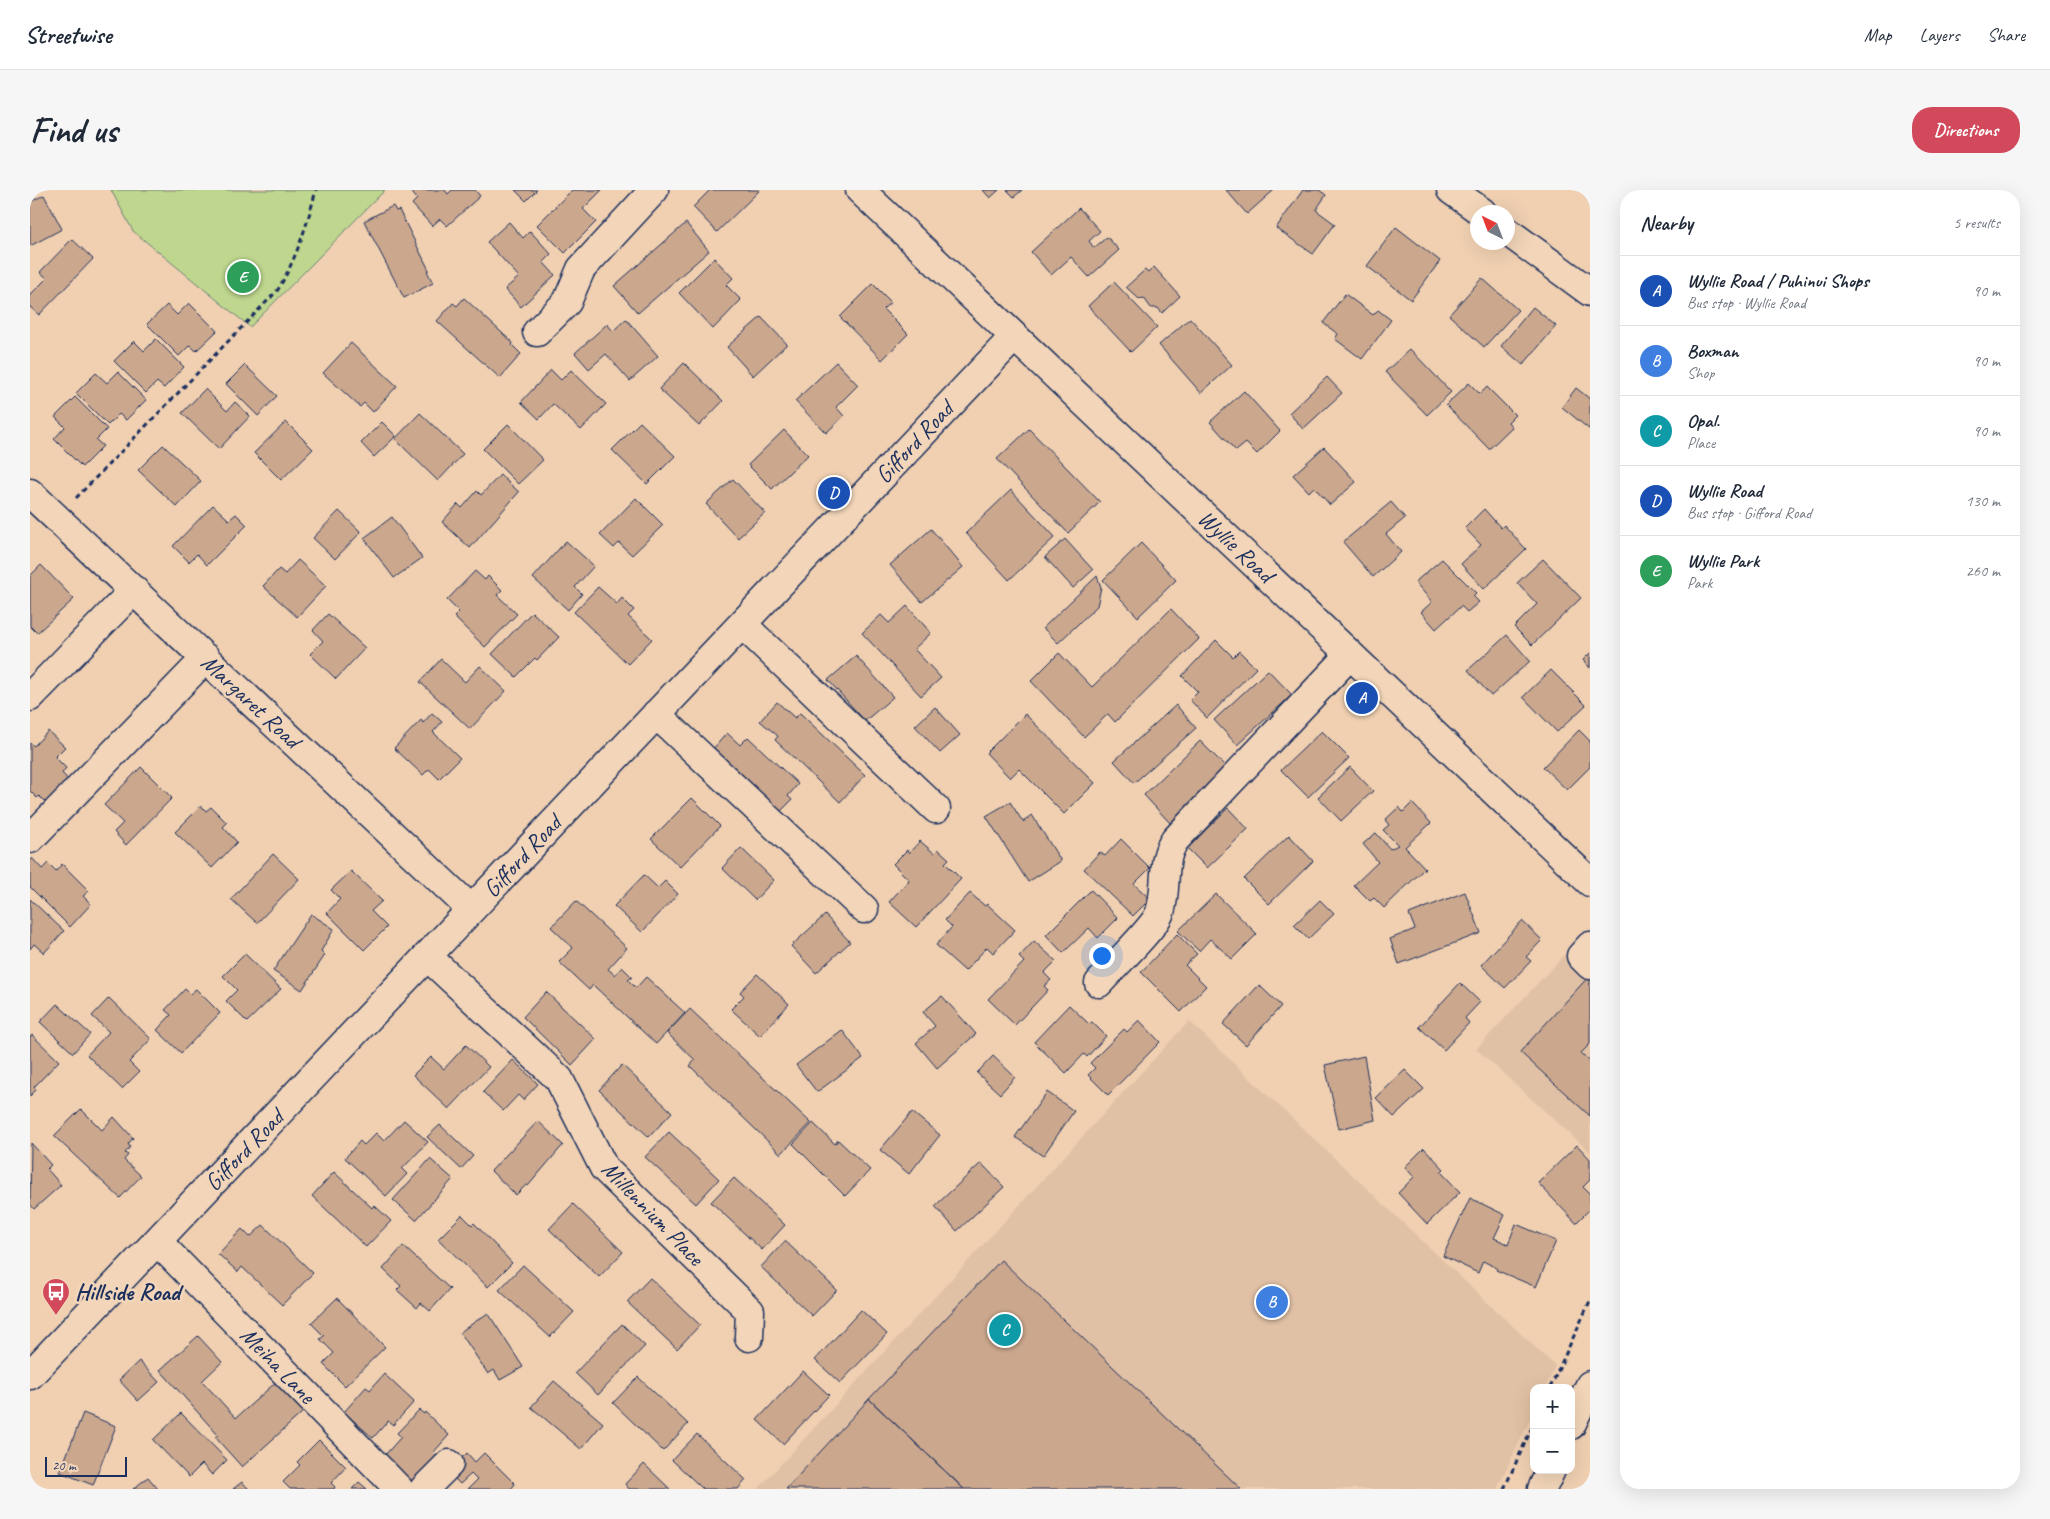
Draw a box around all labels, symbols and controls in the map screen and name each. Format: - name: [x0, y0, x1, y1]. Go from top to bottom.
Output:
- text: Streetwise: [25, 20, 111, 50]
- text: Map: [1864, 24, 1892, 46]
- text: Layers: [1920, 24, 1959, 46]
- text: Share: [1987, 24, 2025, 46]
- button: Directions: [1912, 107, 2020, 153]
- text: Find us: [30, 108, 117, 153]
- north arrow: [1470, 205, 1515, 250]
- text: Nearby: [1640, 210, 1693, 236]
- text: 5 results: [1953, 213, 2000, 233]
- pin: E: [227, 258, 259, 296]
- text: Wyllie Road / Puhinui Shops: [1687, 269, 1869, 293]
- text: A: [1652, 281, 1660, 301]
- text: 90 m: [1973, 281, 2000, 301]
- text: Bus stop · Wyllie Road: [1687, 293, 1806, 313]
- text: Boxman: [1687, 339, 1738, 363]
- text: B: [1652, 351, 1660, 371]
- text: 90 m: [1973, 351, 2000, 371]
- text: Shop: [1687, 363, 1714, 383]
- street label: Gifford Road: [868, 392, 962, 489]
- text: Opal.: [1687, 409, 1720, 433]
- text: C: [1652, 421, 1660, 441]
- text: 90 m: [1973, 421, 2000, 441]
- text: Place: [1687, 433, 1715, 453]
- pin: D: [818, 474, 850, 512]
- text: Wyllie Road: [1687, 479, 1762, 503]
- text: D: [1651, 491, 1661, 511]
- text: 130 m: [1966, 491, 2000, 511]
- street label: Wyllie Road: [1192, 503, 1283, 591]
- text: Bus stop · Gifford Road: [1687, 503, 1812, 523]
- text: Wyllie Park: [1687, 549, 1759, 573]
- text: E: [1652, 561, 1660, 581]
- text: 260 m: [1966, 561, 2000, 581]
- text: Park: [1687, 573, 1712, 593]
- street label: Margaret Road: [195, 647, 310, 757]
- pin: A: [1346, 679, 1378, 717]
- street label: Gifford Road: [476, 806, 570, 903]
- your location: [1089, 943, 1115, 969]
- street label: Gifford Road: [198, 1100, 293, 1197]
- street label: Millennium Place: [595, 1154, 712, 1273]
- bus stop icon: Hillside Road: [41, 1277, 71, 1316]
- place label: Hillside Road: [75, 1277, 184, 1307]
- pin: B: [1256, 1283, 1288, 1321]
- pin: C: [989, 1311, 1021, 1349]
- street label: Meiha Lane: [234, 1320, 324, 1411]
- map controls: [1530, 1384, 1575, 1474]
- button: +: [1530, 1384, 1575, 1429]
- button: −: [1530, 1429, 1575, 1474]
- scale bar: [45, 1454, 128, 1477]
- text: 20 m: [52, 1457, 76, 1474]

